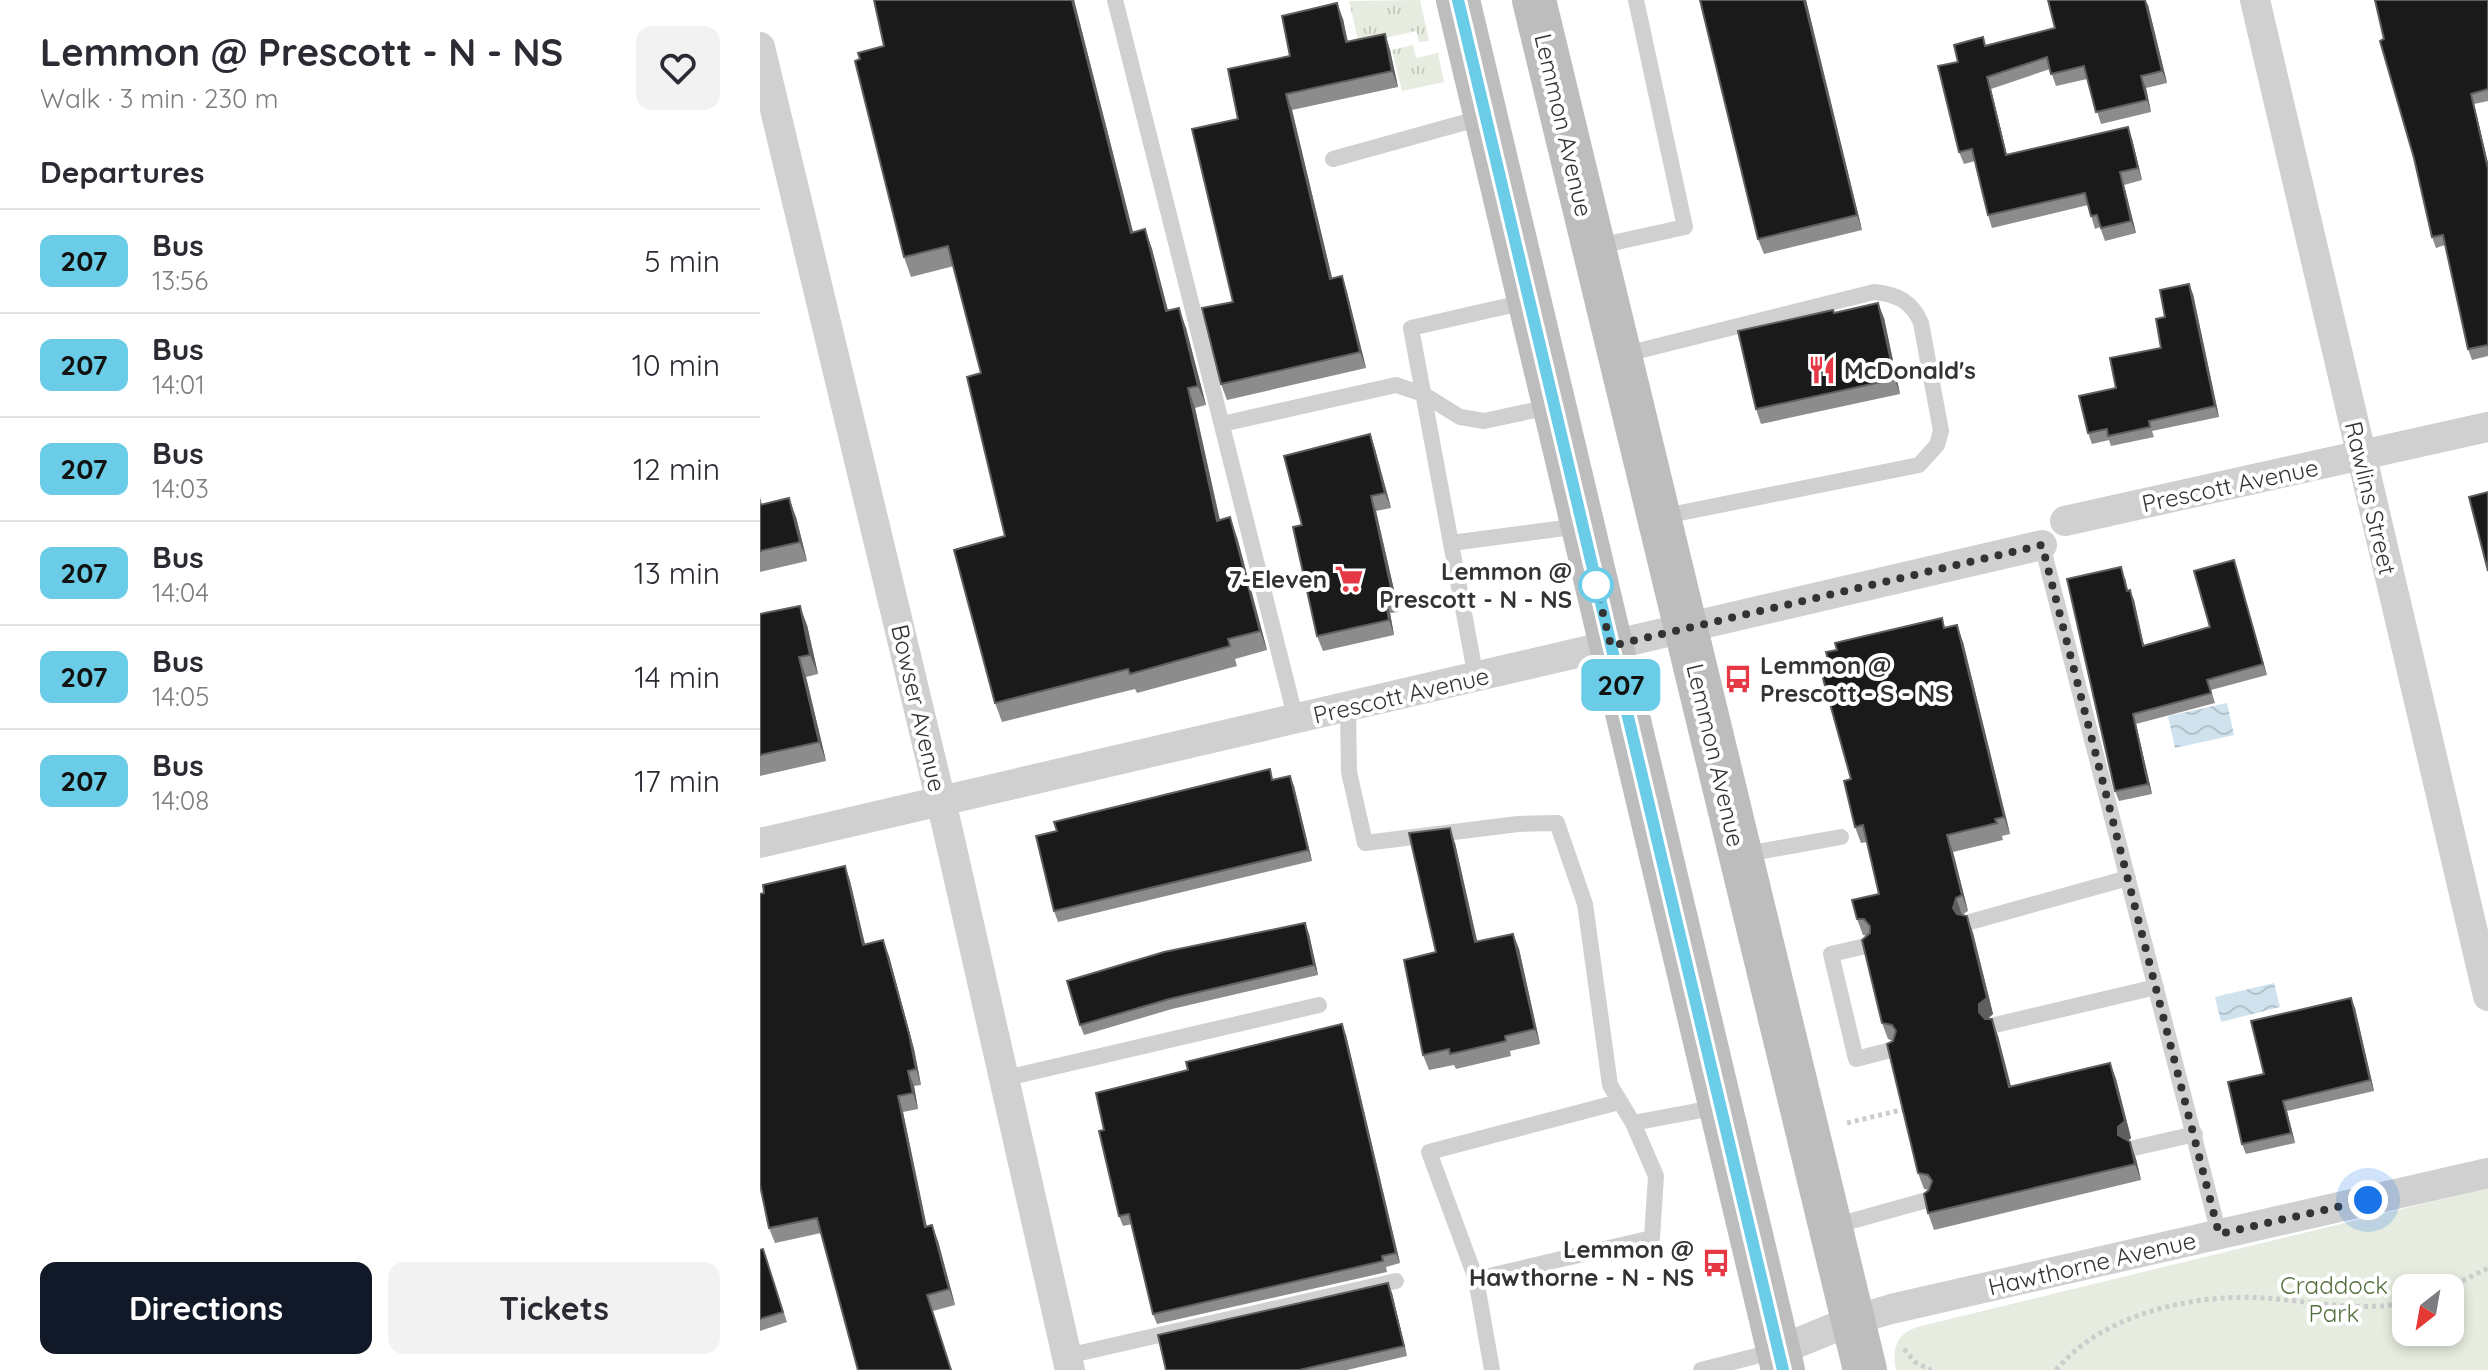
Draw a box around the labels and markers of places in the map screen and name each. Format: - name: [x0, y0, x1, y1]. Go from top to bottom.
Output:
- restaurant icon: McDonald's: [1807, 355, 1837, 385]
- place label: McDonald's: [1844, 355, 1976, 385]
- place label: Lemmon @ Prescott - N - NS: [1379, 556, 1572, 614]
- place label: 7-Eleven: [1228, 564, 1327, 594]
- supermarket icon: 7-Eleven: [1334, 564, 1364, 594]
- marker: Lemmon @ Prescott - N - NS: [1579, 568, 1613, 602]
- place label: Lemmon @ Prescott - S - NS: [1760, 650, 1949, 708]
- bus stop icon: Lemmon @ Prescott - S - NS: [1723, 664, 1753, 694]
- place label: Lemmon @ Hawthorne - N - NS: [1469, 1234, 1694, 1292]
- bus stop icon: Lemmon @ Hawthorne - N - NS: [1701, 1248, 1731, 1278]

